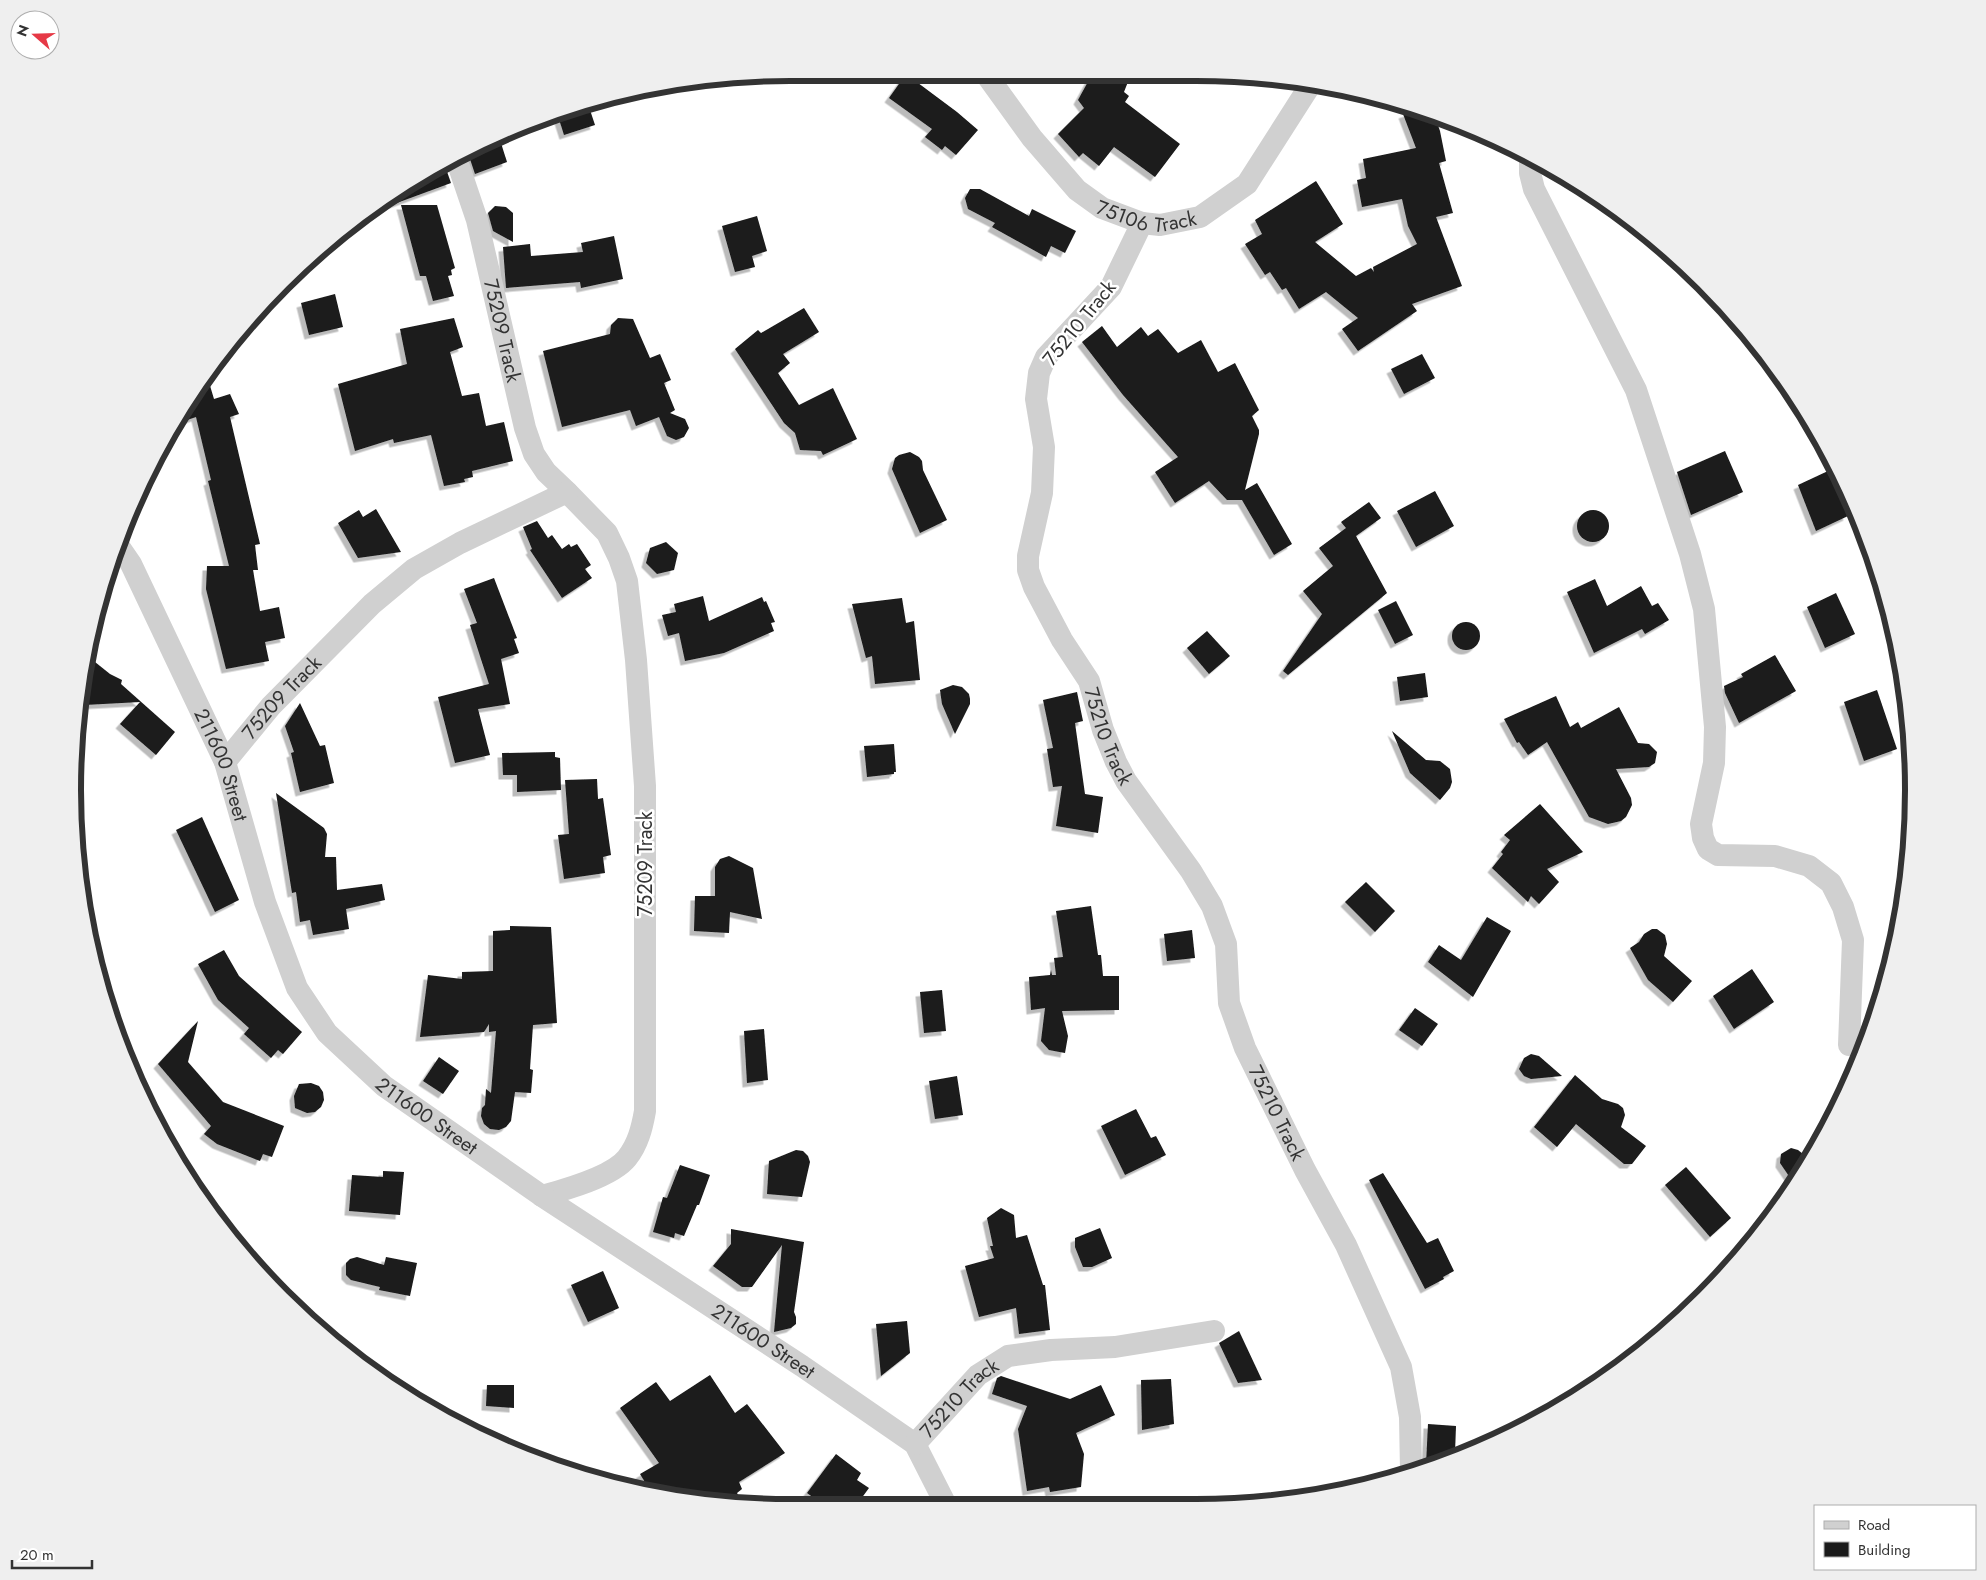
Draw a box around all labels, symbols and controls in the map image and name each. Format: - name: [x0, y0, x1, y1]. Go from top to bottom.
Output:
- north arrow: [10, 10, 60, 60]
- text: N: [11, 22, 34, 39]
- street label: 75106 Track: [1092, 193, 1199, 240]
- street label: 75210 Track: [1036, 274, 1123, 372]
- street label: 75209 Track: [476, 276, 528, 385]
- street label: 75209 Track: [235, 649, 328, 746]
- street label: 75210 Track: [1077, 684, 1140, 791]
- street label: 211600 Street: [187, 704, 255, 825]
- street label: 75209 Track: [631, 811, 660, 917]
- street label: 75210 Track: [1241, 1061, 1312, 1166]
- street label: 211600 Street: [368, 1071, 484, 1162]
- street label: 211600 Street: [706, 1297, 821, 1386]
- street label: 75210 Track: [913, 1351, 1005, 1445]
- legend: [1814, 1505, 1976, 1570]
- text: Road: [1858, 1514, 1890, 1536]
- scale bar: [12, 1538, 92, 1570]
- text: Building: [1858, 1539, 1910, 1561]
- text: 20 m: [20, 1544, 54, 1566]

